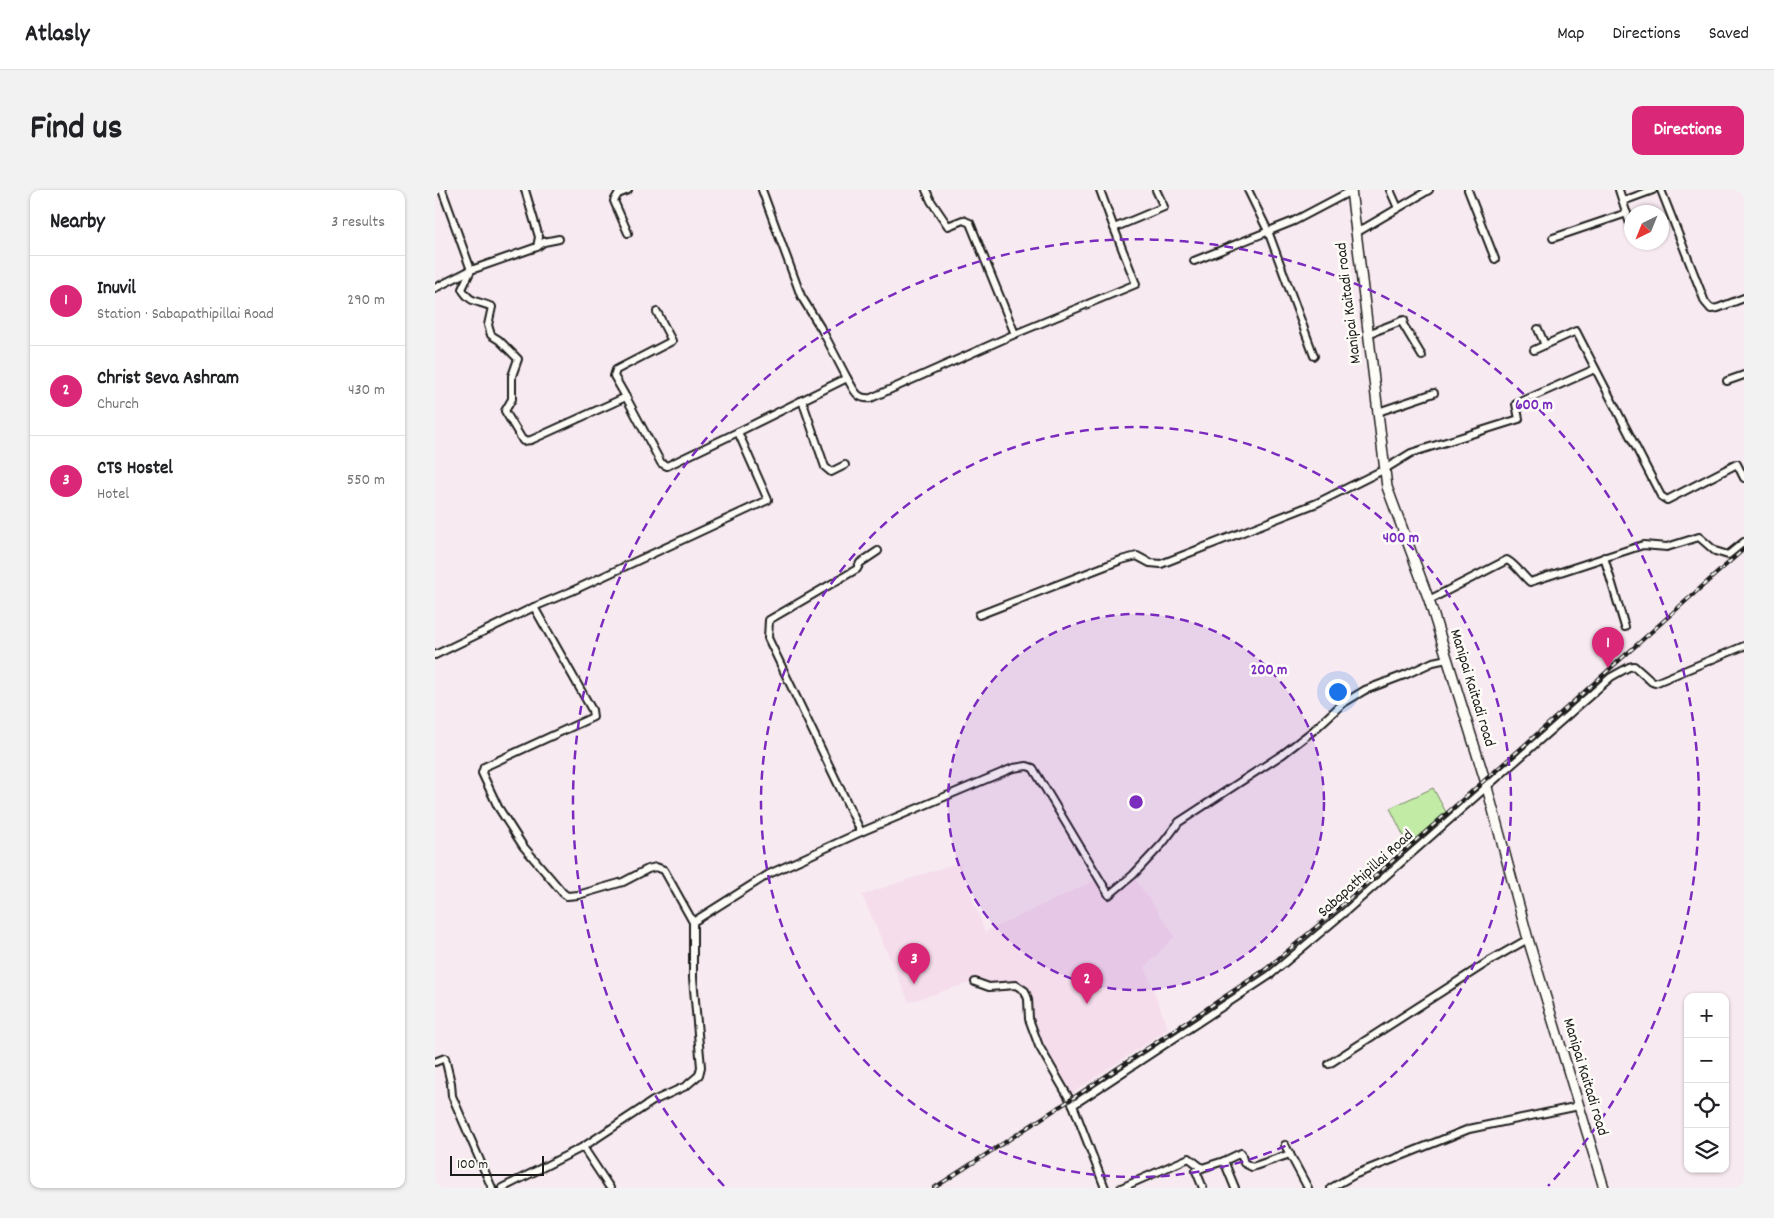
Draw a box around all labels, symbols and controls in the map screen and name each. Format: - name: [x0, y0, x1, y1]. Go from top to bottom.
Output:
- text: Atlasly: [25, 18, 89, 52]
- text: Map: [1557, 22, 1584, 47]
- text: Directions: [1612, 22, 1681, 47]
- text: Saved: [1709, 22, 1749, 47]
- text: Find us: [30, 105, 122, 155]
- button: Directions: [1632, 106, 1744, 155]
- north arrow: [1624, 205, 1669, 250]
- text: Nearby: [50, 208, 105, 238]
- text: 3 results: [331, 211, 385, 234]
- street label: Manipai Kaitadi road: [1330, 241, 1368, 365]
- text: Inuvil: [97, 276, 136, 303]
- text: 1: [64, 289, 68, 312]
- text: 290 m: [347, 289, 385, 312]
- text: Station · Sabapathipillai Road: [97, 303, 274, 326]
- text: Christ Seva Ashram: [97, 366, 239, 393]
- text: 2: [63, 379, 70, 402]
- text: 430 m: [348, 379, 385, 402]
- text: Church: [97, 393, 139, 416]
- text: 600 m: [1515, 395, 1553, 417]
- text: CTS Hostel: [97, 456, 173, 483]
- text: 3: [62, 469, 70, 492]
- text: 550 m: [347, 469, 385, 492]
- text: Hotel: [97, 483, 129, 506]
- text: 400 m: [1383, 528, 1419, 550]
- street label: Manipai Kaitadi road: [1443, 626, 1501, 750]
- pin: 1: [1592, 627, 1624, 668]
- text: 200 m: [1251, 660, 1287, 682]
- your location: [1325, 679, 1351, 705]
- centre of rings: [1127, 793, 1145, 811]
- street label: Sabapathipillai Road: [1313, 825, 1419, 923]
- pin: 3: [898, 943, 930, 984]
- pin: 2: [1071, 963, 1103, 1004]
- map controls: [1684, 993, 1729, 1173]
- button: +: [1684, 993, 1729, 1038]
- street label: Manipai Kaitadi road: [1556, 1015, 1614, 1139]
- button: −: [1684, 1038, 1729, 1083]
- button: locate: [1684, 1083, 1729, 1128]
- button: layers: [1684, 1128, 1729, 1173]
- scale bar: [450, 1153, 544, 1176]
- text: 100 m: [457, 1155, 488, 1175]

